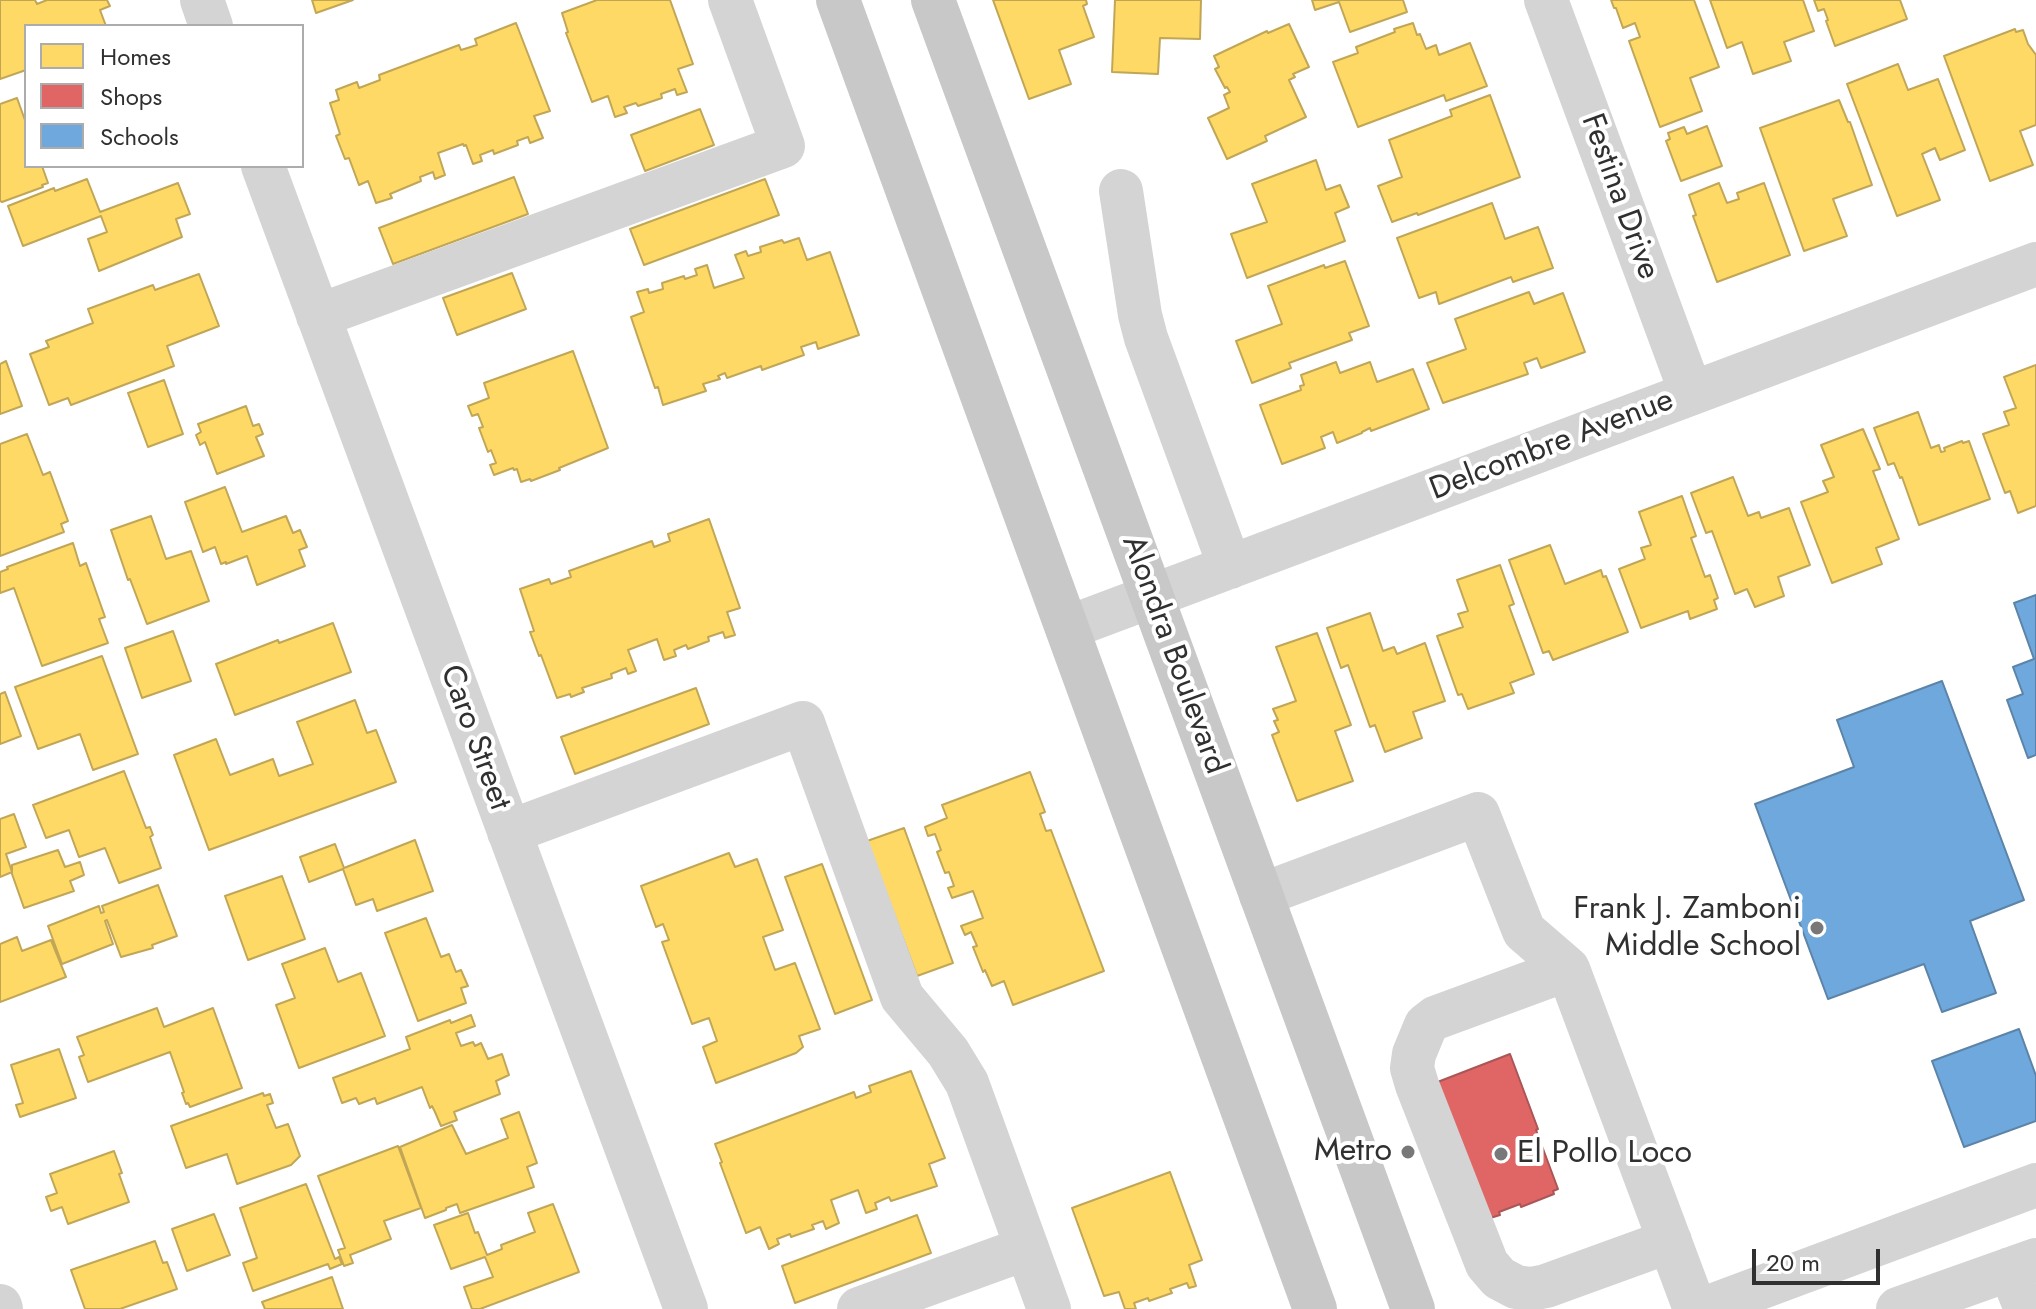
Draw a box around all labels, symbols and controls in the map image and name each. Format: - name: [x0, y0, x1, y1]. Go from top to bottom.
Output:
- legend: [24, 24, 304, 168]
- text: Homes: [100, 39, 171, 74]
- text: Shops: [100, 79, 162, 114]
- street label: Festina Drive: [1571, 109, 1667, 285]
- text: Schools: [100, 119, 179, 154]
- street label: Delcombre Avenue: [1425, 382, 1679, 510]
- street label: Alondra Boulevard: [1112, 530, 1234, 780]
- street label: Caro Street: [430, 660, 518, 816]
- place label: Frank J. Zamboni Middle School: [1573, 891, 1801, 966]
- marker: Frank J. Zamboni Middle School: [1808, 919, 1826, 937]
- place label: Metro: [1314, 1133, 1392, 1171]
- place label: El Pollo Loco: [1517, 1135, 1692, 1173]
- marker: Metro: [1399, 1143, 1417, 1161]
- marker: El Pollo Loco: [1492, 1145, 1510, 1163]
- scale bar: [1756, 1233, 1884, 1283]
- text: 20 m: [1766, 1245, 1820, 1280]

